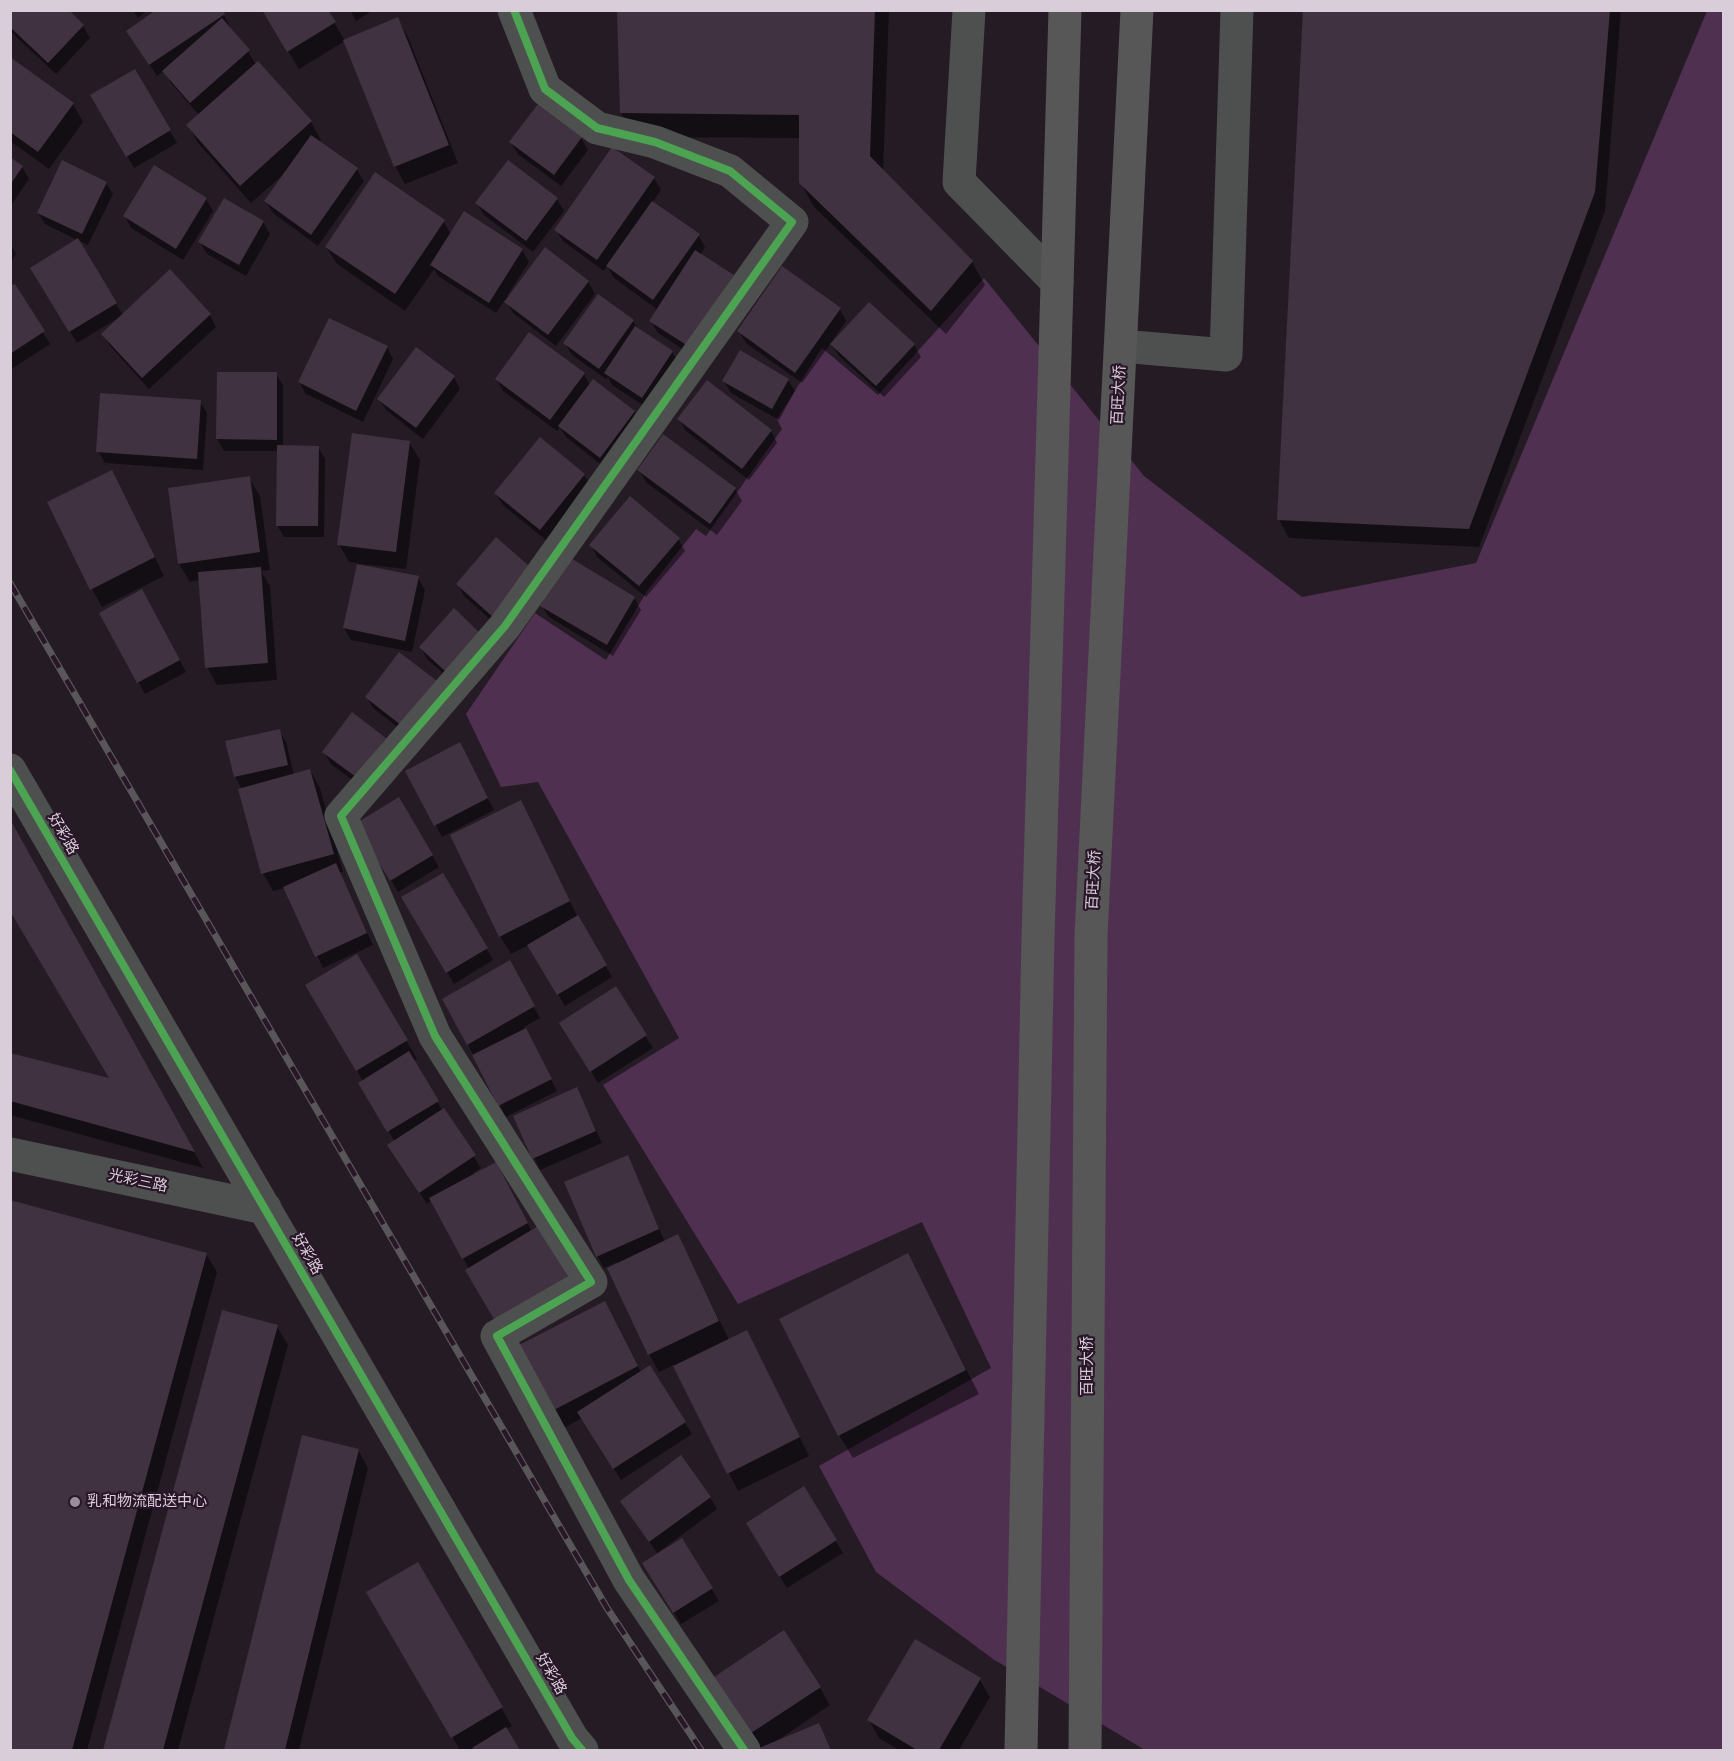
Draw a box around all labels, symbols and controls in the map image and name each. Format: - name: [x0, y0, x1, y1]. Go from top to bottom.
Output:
- street label: 百旺大桥: [1108, 365, 1130, 425]
- street label: 好彩路: [44, 810, 82, 858]
- street label: 百旺大桥: [1083, 850, 1105, 910]
- street label: 光彩三路: [107, 1166, 169, 1196]
- street label: 好彩路: [288, 1230, 326, 1278]
- street label: 百旺大桥: [1079, 1336, 1097, 1396]
- place label: 乳和物流配送中心: [87, 1493, 207, 1511]
- marker: 乳和物流配送中心: [68, 1495, 82, 1509]
- street label: 好彩路: [532, 1650, 570, 1698]

